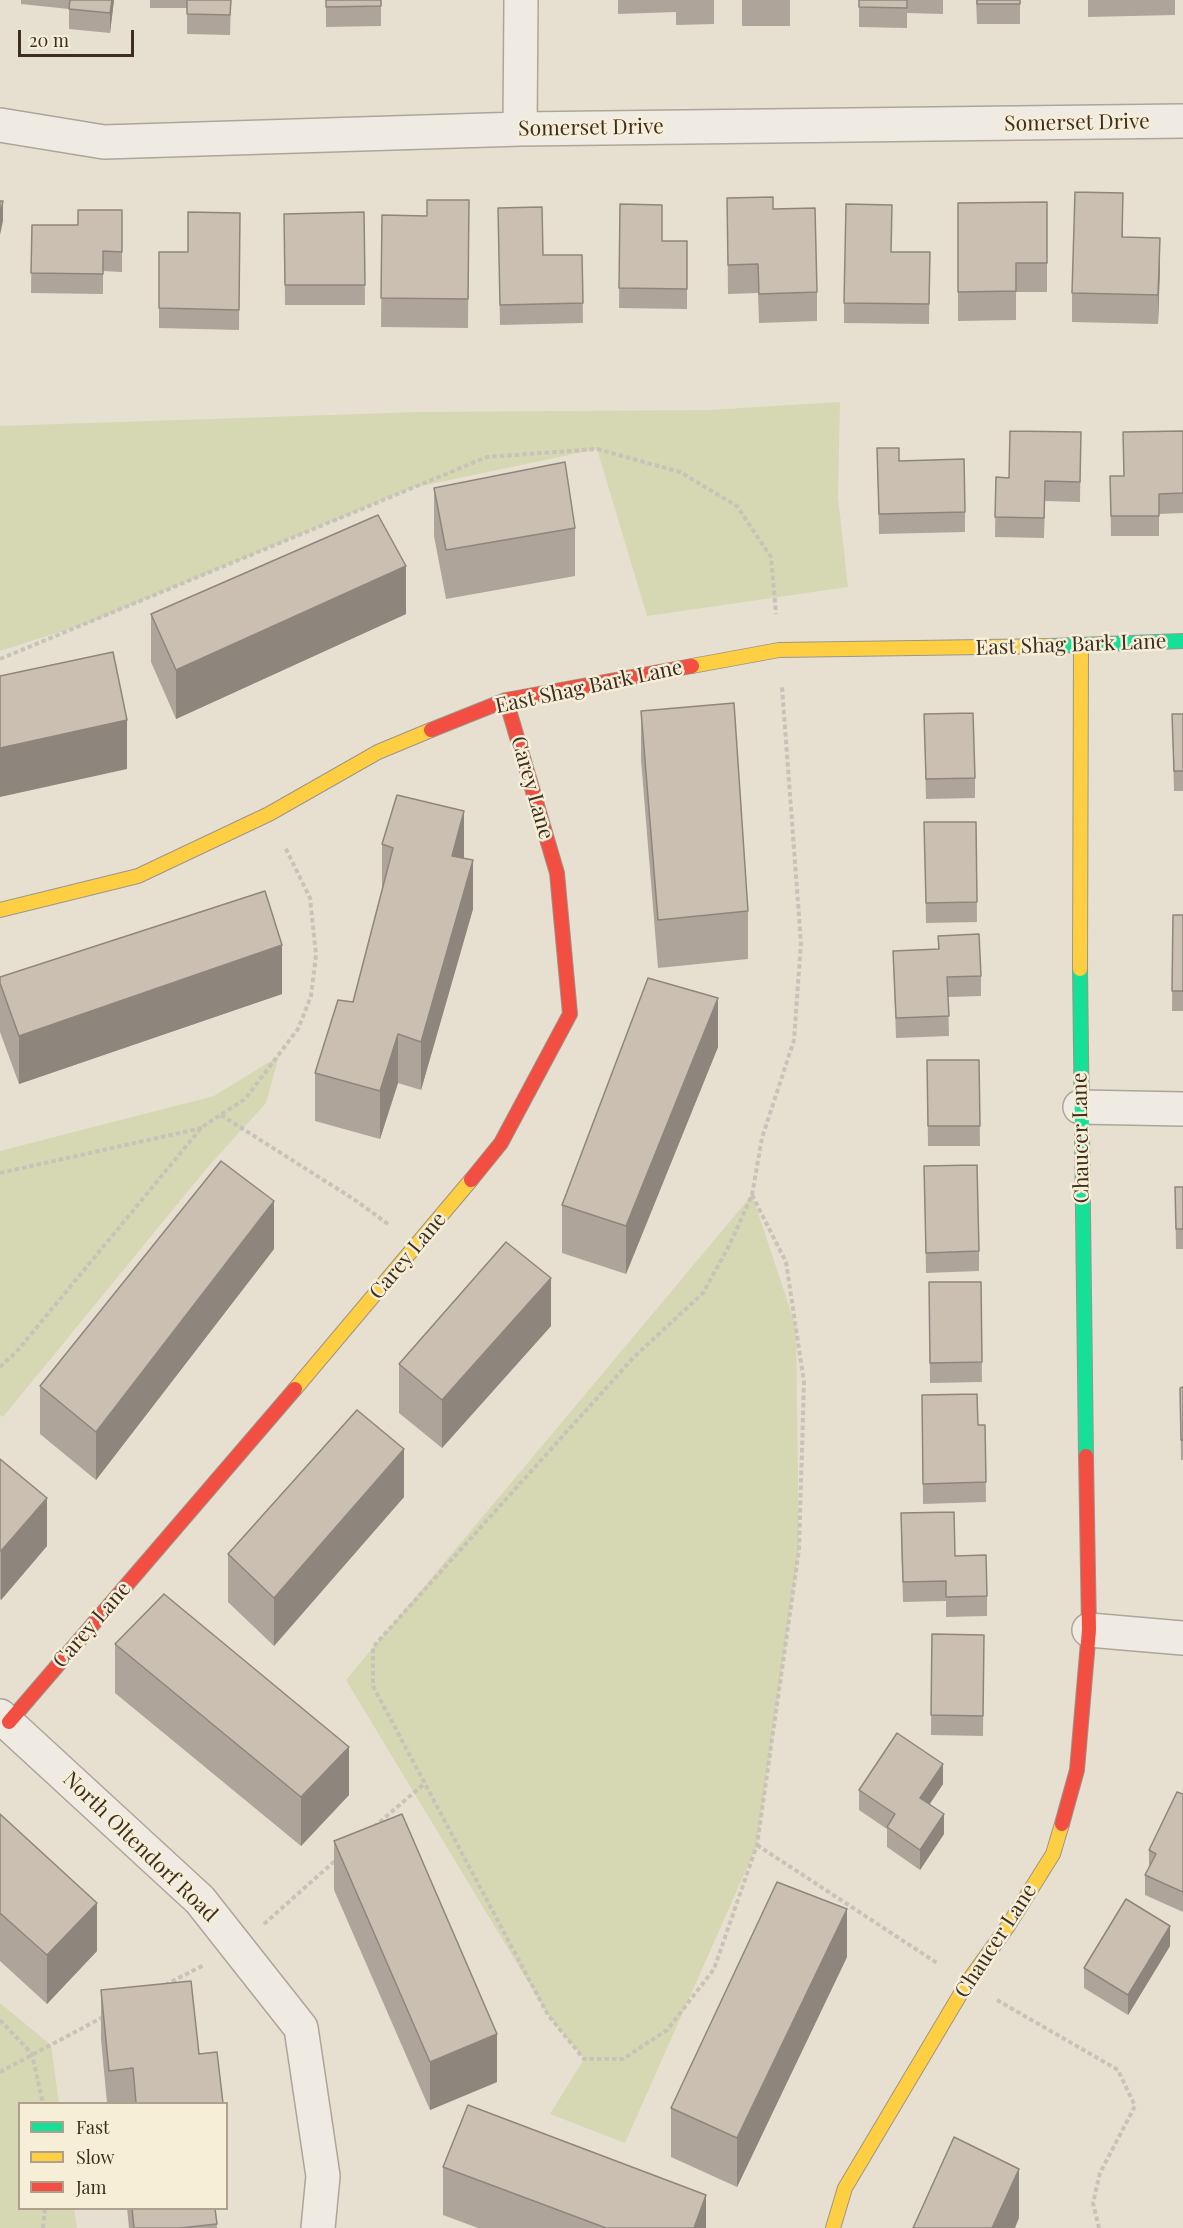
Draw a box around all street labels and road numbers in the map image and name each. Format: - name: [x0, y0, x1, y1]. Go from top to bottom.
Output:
- street label: Somerset Drive: [1004, 109, 1150, 137]
- street label: Somerset Drive: [518, 114, 664, 142]
- street label: East Shag Bark Lane: [975, 629, 1167, 661]
- street label: East Shag Bark Lane: [493, 655, 685, 719]
- street label: Carey Lane: [505, 734, 559, 842]
- street label: Chaucer Lane: [1067, 1072, 1095, 1204]
- street label: Carey Lane: [364, 1207, 452, 1305]
- street label: Carey Lane: [48, 1577, 136, 1673]
- street label: North Oltendorf Road: [57, 1767, 223, 1927]
- street label: Chaucer Lane: [950, 1879, 1042, 2003]

